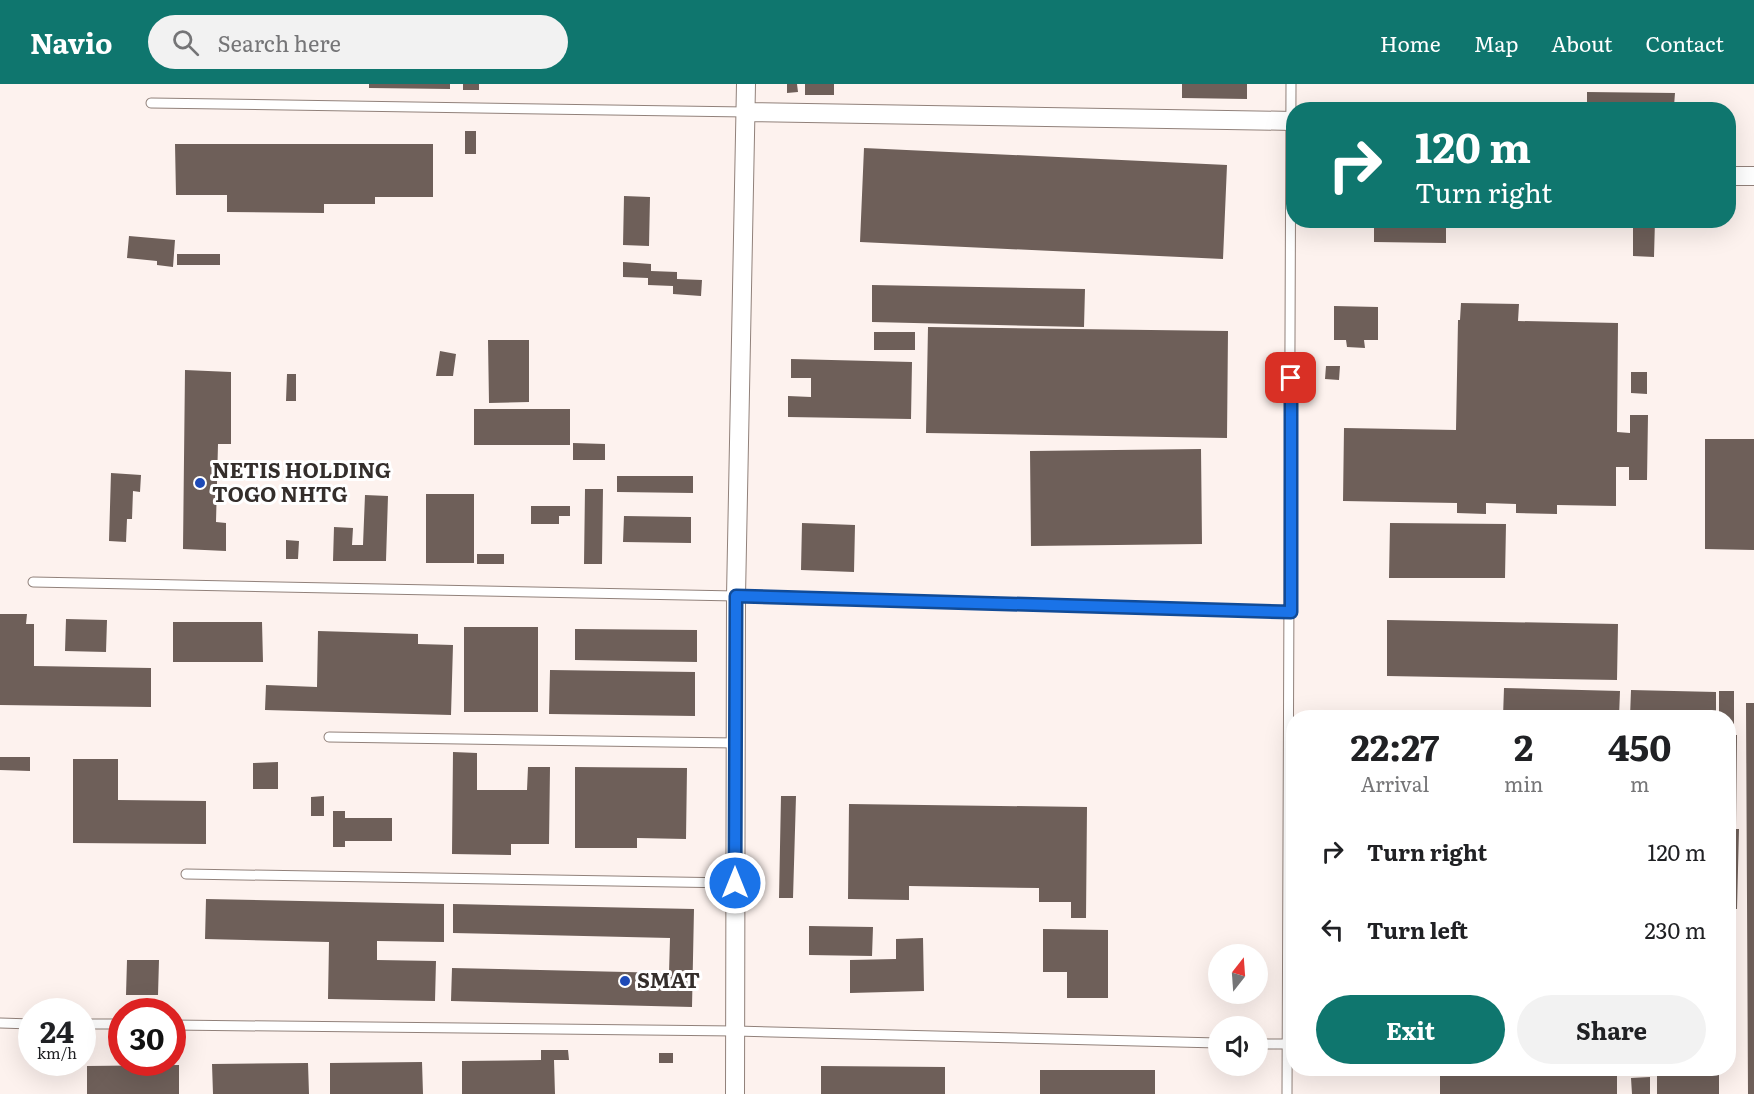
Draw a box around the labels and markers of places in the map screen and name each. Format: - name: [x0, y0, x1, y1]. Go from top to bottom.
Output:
- pin: [1265, 352, 1316, 403]
- place label: NETIS HOLDING TOGO NHTG: [212, 453, 391, 508]
- marker: NETIS HOLDING TOGO NHTG: [193, 476, 207, 490]
- place label: SMAT: [637, 963, 700, 994]
- marker: SMAT: [618, 974, 632, 988]

